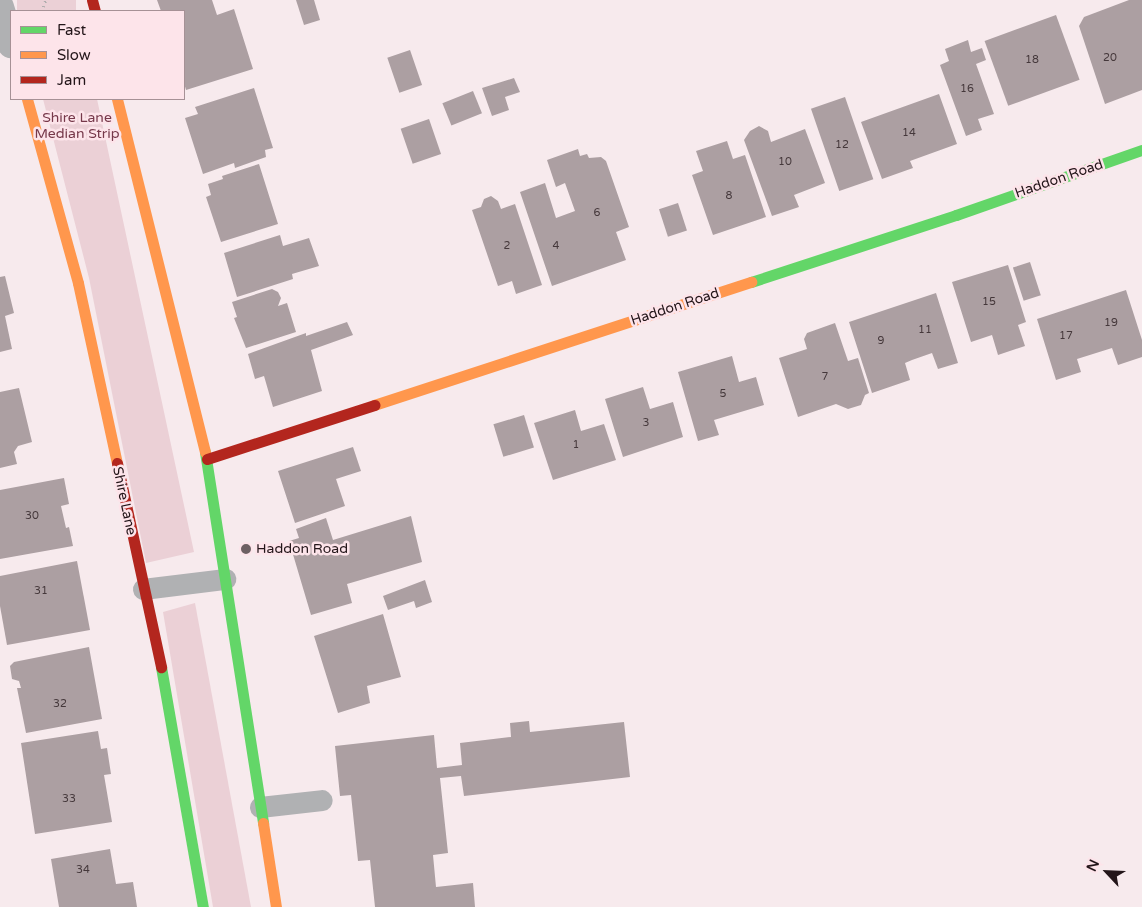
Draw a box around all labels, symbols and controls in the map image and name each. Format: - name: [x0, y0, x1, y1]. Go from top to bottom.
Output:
- legend: [10, 10, 185, 100]
- text: Fast: [57, 21, 86, 39]
- text: Slow: [57, 46, 91, 64]
- house number: 20: [1103, 51, 1117, 65]
- house number: 18: [1025, 53, 1039, 67]
- text: Jam: [57, 71, 86, 89]
- house number: 16: [960, 82, 974, 96]
- park label: Shire Lane Median Strip: [35, 110, 119, 142]
- house number: 14: [902, 126, 916, 140]
- house number: 12: [835, 138, 849, 152]
- house number: 10: [778, 155, 792, 169]
- street label: Haddon Road: [1013, 156, 1105, 202]
- house number: 8: [726, 189, 732, 203]
- house number: 6: [594, 206, 600, 220]
- house number: 2: [504, 239, 510, 253]
- house number: 4: [553, 239, 559, 253]
- street label: Haddon Road: [629, 285, 721, 329]
- house number: 15: [982, 295, 996, 309]
- house number: 19: [1104, 316, 1118, 330]
- house number: 11: [918, 323, 932, 337]
- house number: 17: [1059, 329, 1073, 343]
- house number: 9: [878, 334, 884, 348]
- house number: 7: [822, 370, 828, 384]
- house number: 5: [720, 387, 726, 401]
- house number: 3: [643, 416, 649, 430]
- house number: 1: [573, 438, 579, 452]
- street label: Shire Lane: [109, 465, 139, 537]
- house number: 30: [25, 509, 39, 523]
- place label: Haddon Road: [256, 541, 348, 557]
- marker: Haddon Road: [240, 543, 252, 555]
- house number: 31: [34, 584, 48, 598]
- house number: 32: [53, 697, 67, 711]
- house number: 33: [62, 792, 76, 806]
- north arrow: [1082, 847, 1132, 897]
- text: N: [1083, 857, 1103, 874]
- house number: 34: [76, 863, 90, 877]

